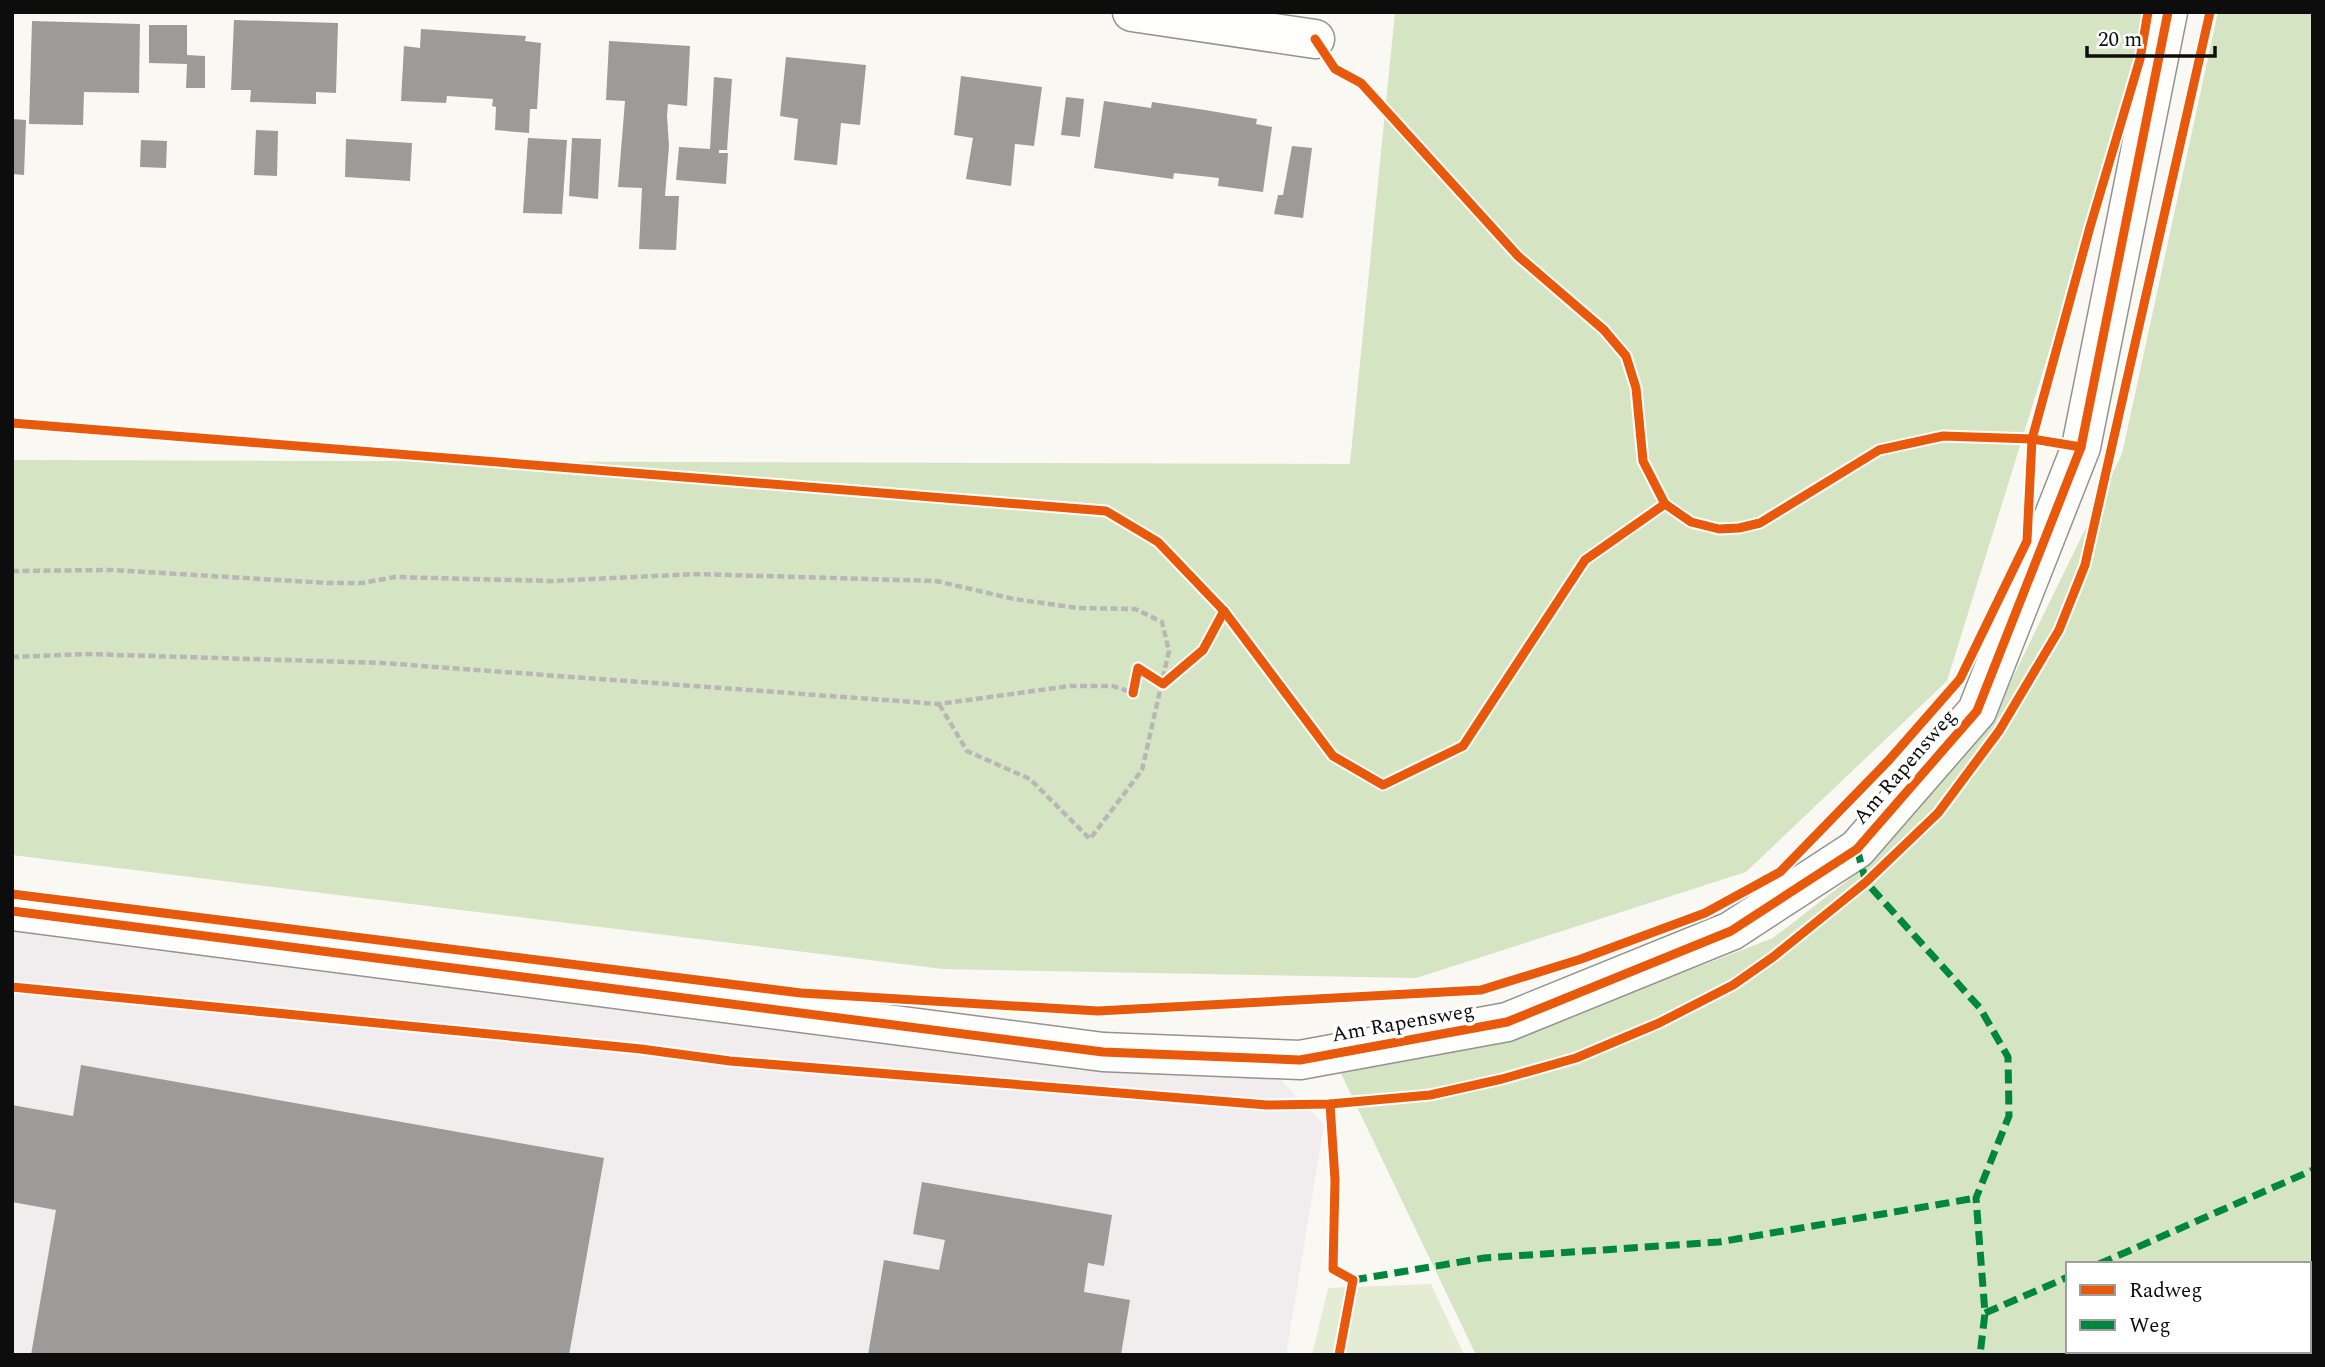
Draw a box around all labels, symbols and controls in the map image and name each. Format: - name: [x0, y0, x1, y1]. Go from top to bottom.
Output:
- scale bar: [2087, 14, 2215, 58]
- text: 20 m: [2098, 24, 2142, 56]
- street label: Am Rapensweg: [1846, 702, 1964, 832]
- street label: Am Rapensweg: [1329, 995, 1477, 1051]
- legend: [2066, 1262, 2311, 1353]
- text: Radweg: [2129, 1275, 2203, 1307]
- text: Weg: [2129, 1310, 2171, 1342]

